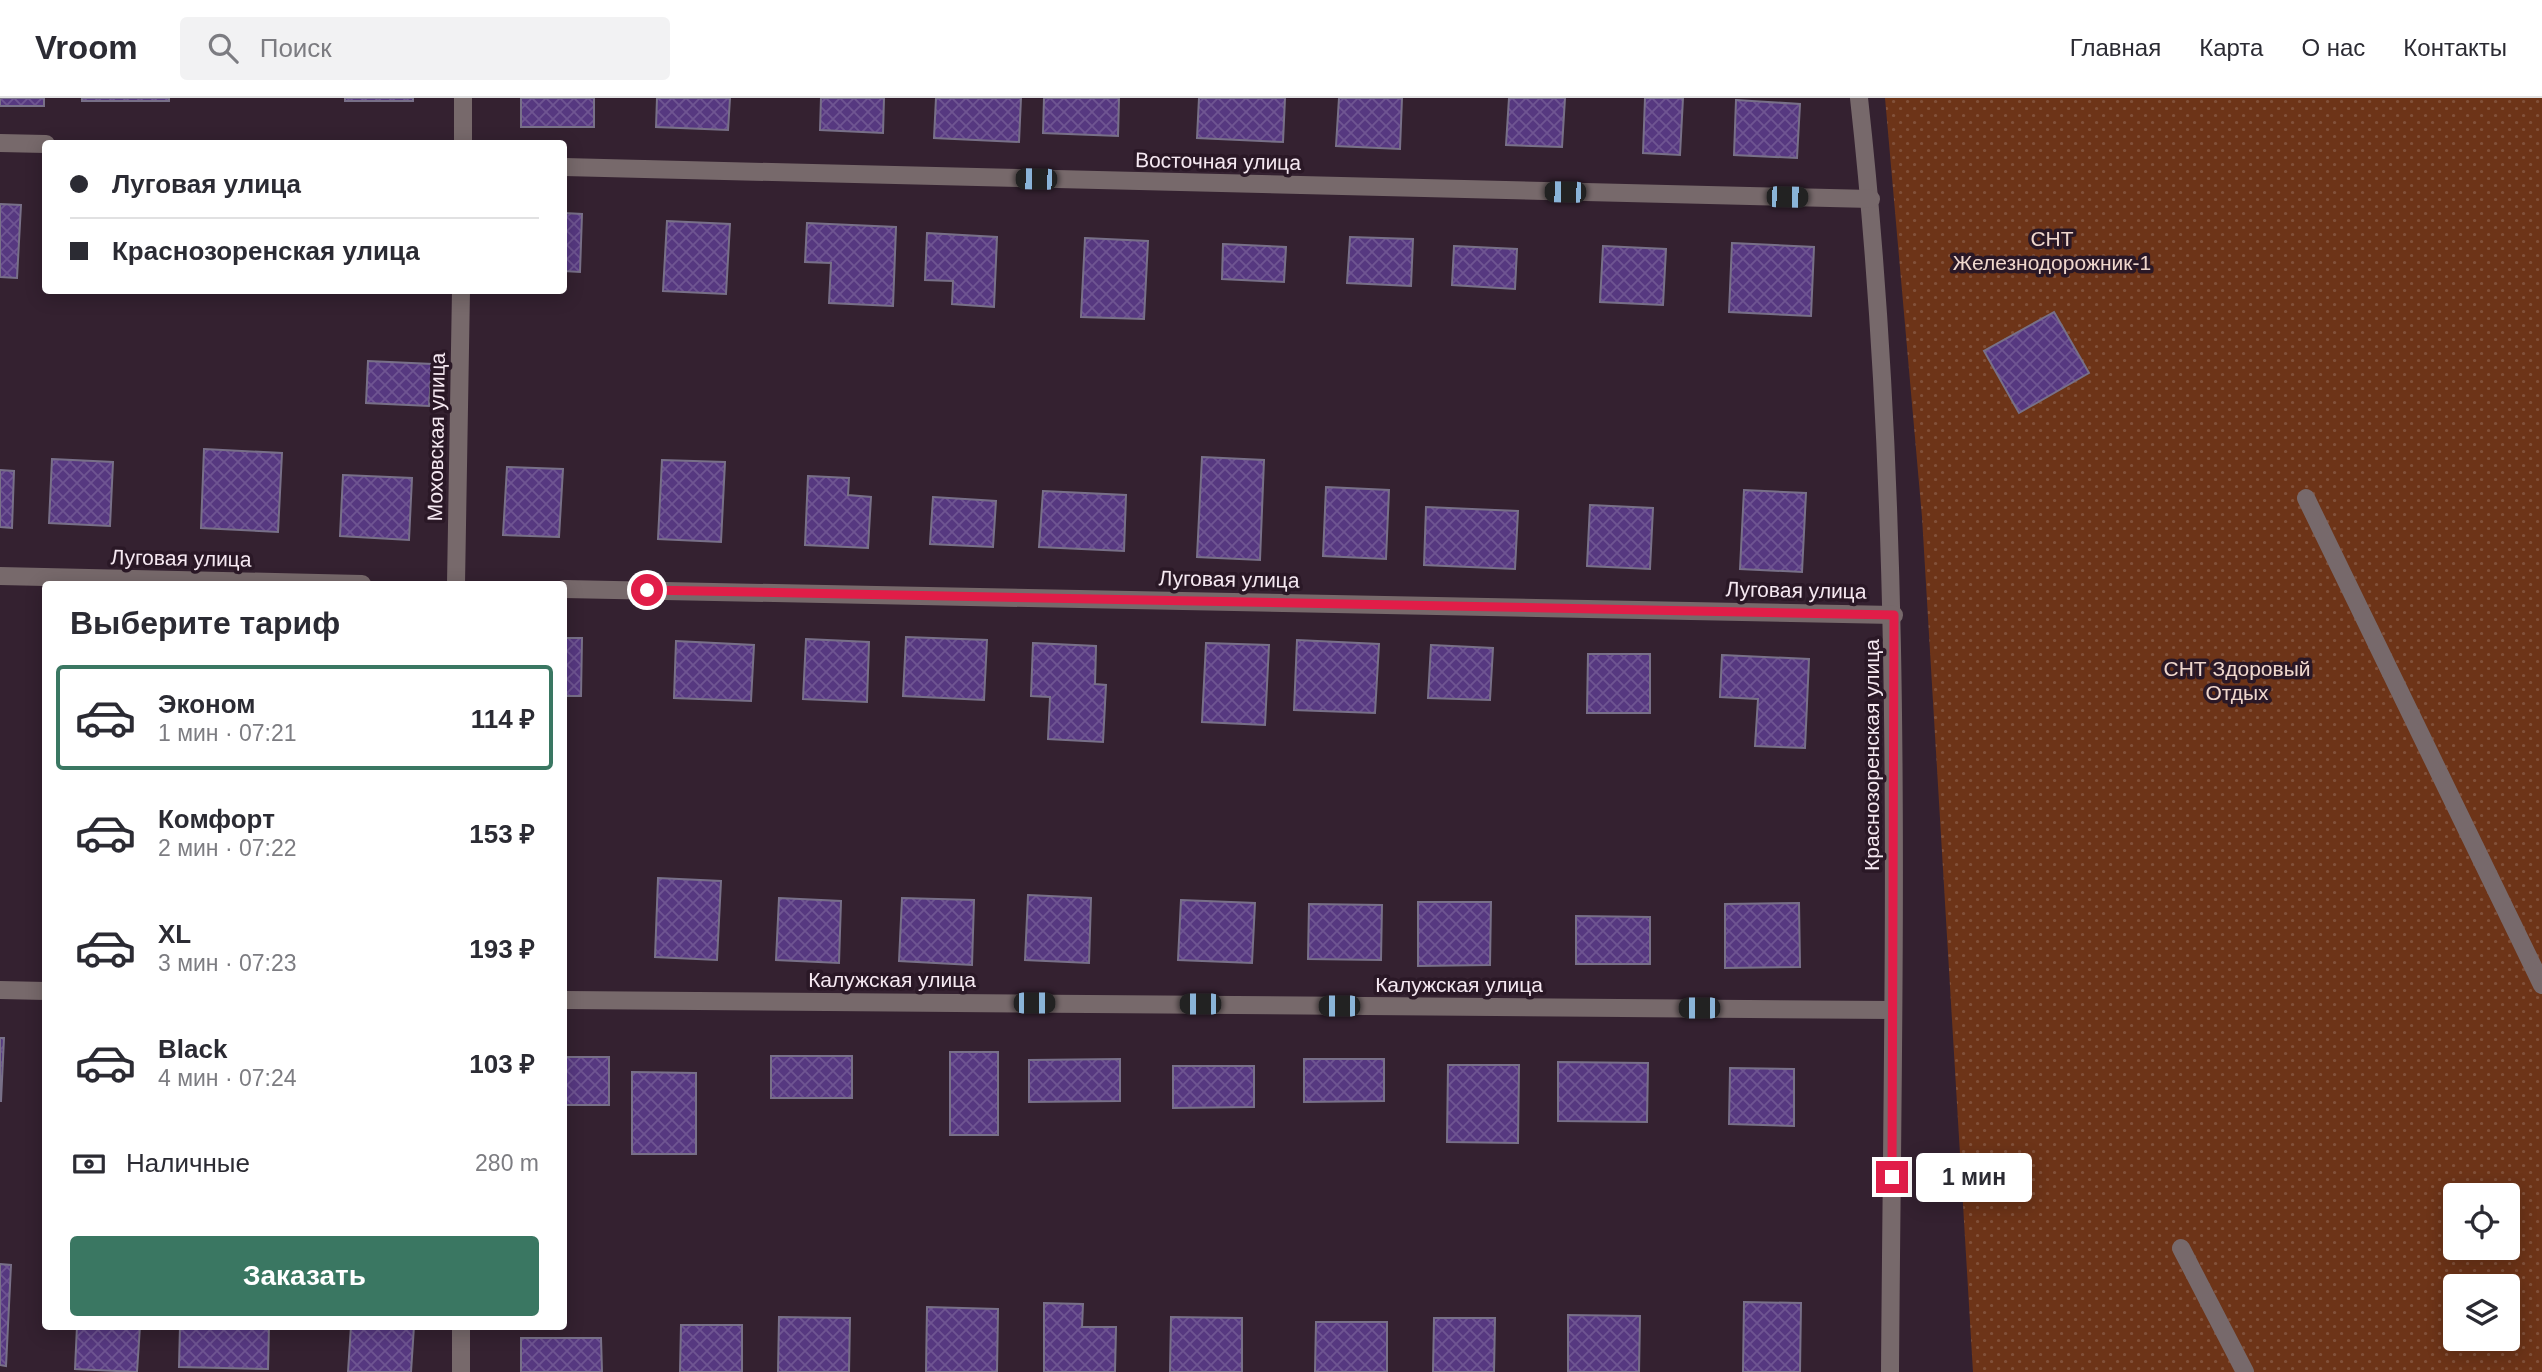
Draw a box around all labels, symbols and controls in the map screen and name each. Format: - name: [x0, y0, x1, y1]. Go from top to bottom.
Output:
- search box: [180, 17, 670, 80]
- text: Vroom: [35, 29, 138, 66]
- icon: search: [204, 29, 242, 67]
- text: Поиск: [260, 33, 332, 63]
- text: Главная: [2070, 34, 2161, 61]
- text: Карта: [2199, 34, 2263, 61]
- text: О нас: [2301, 34, 2365, 61]
- text: Контакты: [2403, 34, 2507, 61]
- street label: Восточная улица: [1135, 148, 1301, 174]
- car: [1015, 168, 1058, 190]
- text: Луговая улица: [112, 169, 301, 199]
- car: [1544, 181, 1587, 203]
- car: [1766, 186, 1809, 208]
- park label: СНТ Железнодорожник-1: [1953, 227, 2151, 274]
- text: Краснозоренская улица: [112, 236, 420, 266]
- street label: Моховская улица: [423, 352, 449, 522]
- street label: Луговая улица: [110, 545, 252, 571]
- street label: Луговая улица: [1158, 566, 1300, 592]
- route start: [631, 574, 663, 606]
- street label: Луговая улица: [1725, 577, 1867, 603]
- text: Выберите тариф: [70, 605, 340, 641]
- street label: Краснозоренская улица: [1860, 639, 1883, 871]
- park label: СНТ Здоровый Отдых: [2164, 657, 2310, 704]
- icon: car: [74, 686, 137, 749]
- text: Эконом: [158, 689, 256, 719]
- text: 114 ₽: [471, 704, 535, 734]
- text: 1 мин · 07:21: [158, 720, 297, 746]
- icon: car: [74, 801, 137, 864]
- text: Комфорт: [158, 804, 275, 834]
- text: 153 ₽: [469, 819, 535, 849]
- text: 2 мин · 07:22: [158, 835, 297, 861]
- icon: car: [74, 916, 137, 979]
- text: XL: [158, 919, 191, 949]
- text: 193 ₽: [469, 934, 535, 964]
- text: 3 мин · 07:23: [158, 950, 297, 976]
- street label: Калужская улица: [808, 968, 976, 991]
- street label: Калужская улица: [1375, 973, 1543, 996]
- car: [1014, 993, 1056, 1014]
- car: [1180, 994, 1222, 1015]
- car: [1319, 996, 1361, 1017]
- car: [1679, 998, 1721, 1019]
- icon: car: [74, 1031, 137, 1094]
- text: Black: [158, 1034, 227, 1064]
- text: 103 ₽: [469, 1049, 535, 1079]
- text: 4 мин · 07:24: [158, 1065, 297, 1091]
- icon: cash: [70, 1145, 108, 1183]
- text: Наличные: [126, 1148, 250, 1178]
- text: 280 m: [475, 1150, 539, 1176]
- callout: 1 мин: [1916, 1152, 2032, 1202]
- route end: [1876, 1161, 1908, 1193]
- text: 1 мин: [1942, 1164, 2006, 1190]
- map controls: [2443, 1183, 2520, 1351]
- button: locate: [2443, 1183, 2520, 1260]
- button: Заказать: [70, 1236, 539, 1316]
- button: layers: [2443, 1274, 2520, 1351]

